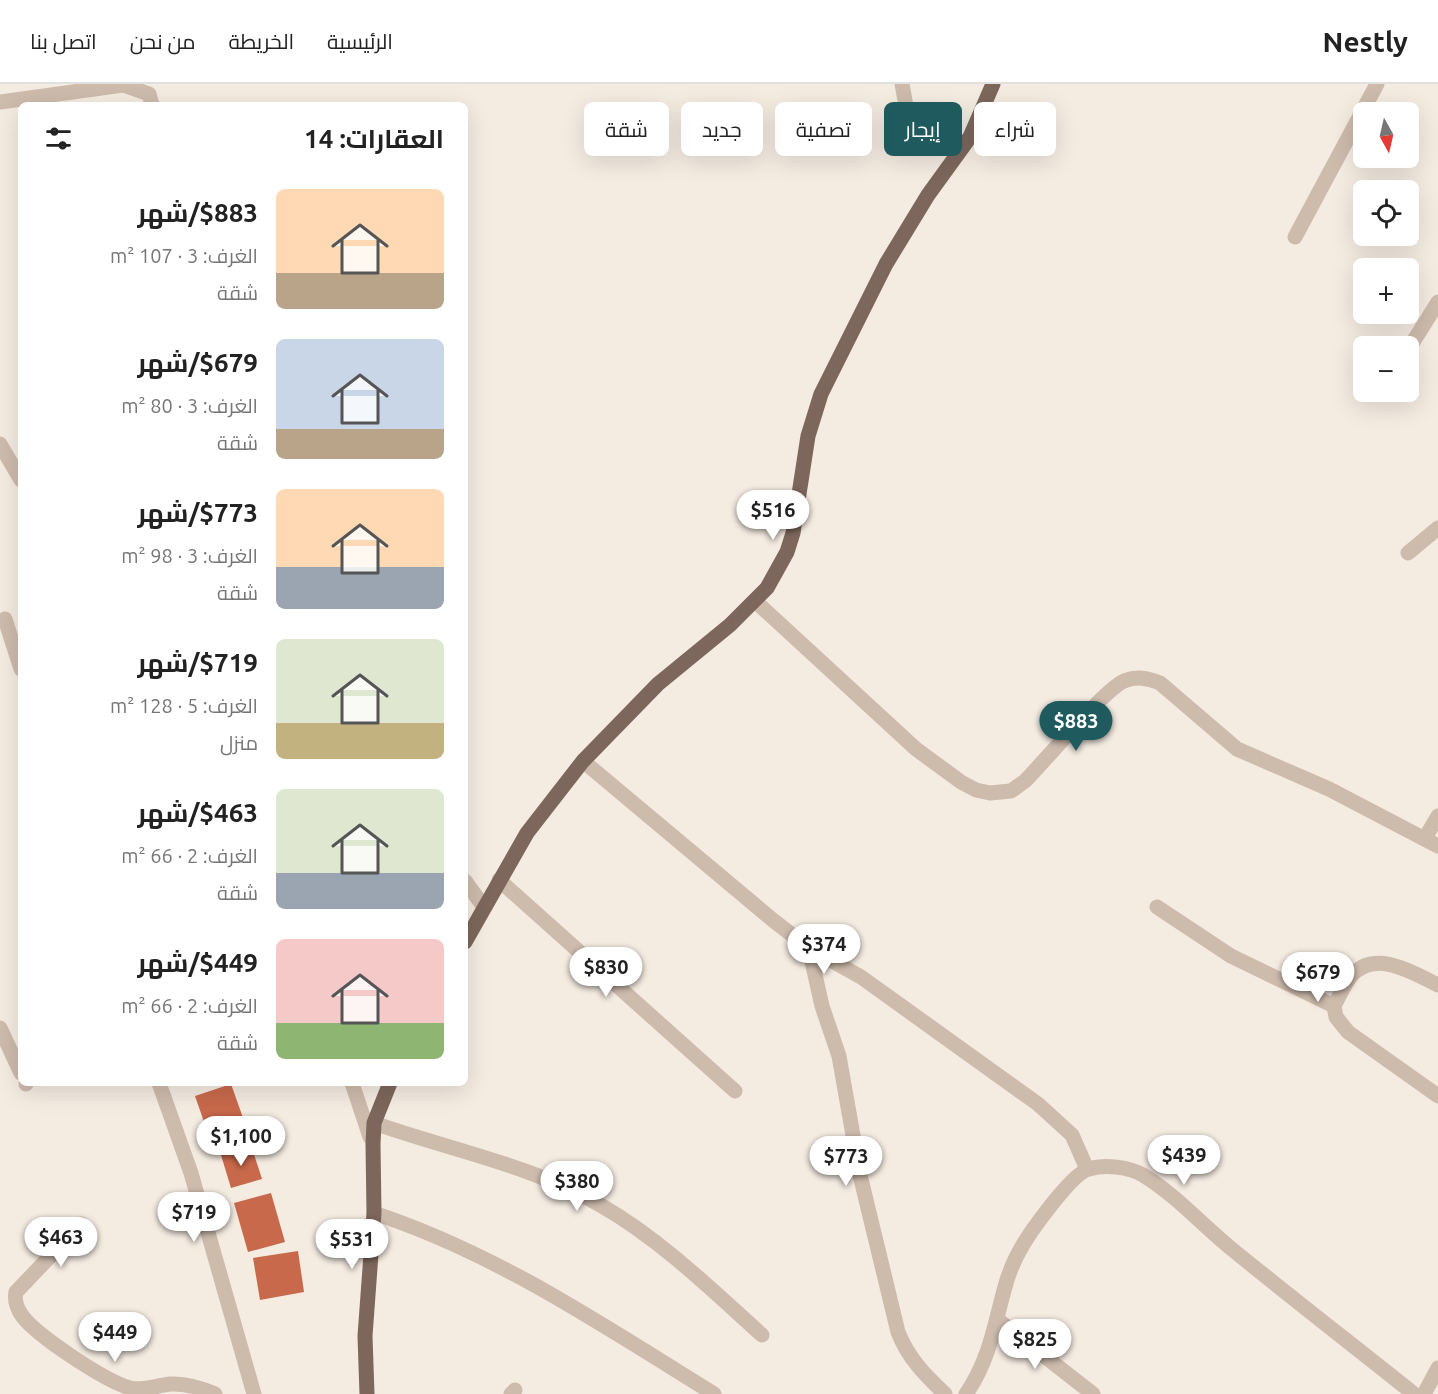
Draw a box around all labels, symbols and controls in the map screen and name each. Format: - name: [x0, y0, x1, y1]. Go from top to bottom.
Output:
- text: Nestly: [1323, 26, 1408, 57]
- text: اتصل بنا: [30, 29, 97, 53]
- text: من نحن: [130, 29, 196, 53]
- text: الخريطة: [229, 29, 294, 53]
- text: الرئيسية: [327, 29, 393, 53]
- chip: شقة: [584, 102, 669, 156]
- chip: جديد: [681, 102, 763, 156]
- chip: تصفية: [775, 102, 872, 156]
- chip: إيجار: [884, 102, 962, 156]
- chip: شراء: [974, 102, 1056, 156]
- north arrow: [1353, 102, 1419, 168]
- map controls: [1353, 102, 1419, 402]
- icon: filters: [42, 122, 75, 155]
- text: العقارات: 14: [304, 124, 444, 153]
- button: locate: [1353, 180, 1419, 246]
- text: $883/شهر: [138, 198, 258, 227]
- icon: home: [324, 213, 396, 285]
- text: الغرف: 3 · 107 m²: [110, 244, 258, 267]
- button: +: [1353, 258, 1419, 324]
- text: شقة: [217, 281, 258, 304]
- button: −: [1353, 336, 1419, 402]
- text: $679/شهر: [138, 348, 258, 377]
- icon: home: [324, 363, 396, 435]
- text: الغرف: 3 · 80 m²: [121, 394, 258, 417]
- text: شقة: [217, 431, 258, 454]
- pin: $516: [737, 490, 809, 541]
- text: $773/شهر: [138, 498, 258, 527]
- text: $516: [750, 498, 796, 521]
- icon: home: [324, 513, 396, 585]
- text: الغرف: 3 · 98 m²: [121, 544, 258, 567]
- text: شقة: [217, 581, 258, 604]
- text: $719/شهر: [138, 648, 258, 677]
- icon: home: [324, 663, 396, 735]
- text: الغرف: 5 · 128 m²: [110, 694, 258, 717]
- pin: $883: [1040, 701, 1112, 752]
- text: $883: [1053, 709, 1099, 732]
- text: منزل: [220, 731, 258, 754]
- text: $463/شهر: [138, 798, 258, 827]
- icon: home: [324, 813, 396, 885]
- text: الغرف: 2 · 66 m²: [121, 844, 258, 867]
- text: شقة: [217, 881, 258, 904]
- pin: $374: [788, 924, 860, 975]
- text: $374: [801, 932, 847, 955]
- pin: $830: [570, 947, 642, 998]
- text: $449/شهر: [138, 948, 258, 977]
- pin: $679: [1282, 952, 1354, 1003]
- text: $830: [583, 955, 629, 978]
- text: $679: [1295, 960, 1341, 983]
- icon: home: [324, 963, 396, 1035]
- text: الغرف: 2 · 66 m²: [121, 994, 258, 1017]
- text: شقة: [217, 1031, 258, 1054]
- pin: $1,100: [192, 1116, 290, 1167]
- text: $1,100: [210, 1124, 272, 1147]
- pin: $439: [1148, 1135, 1220, 1186]
- pin: $773: [810, 1136, 882, 1187]
- text: $439: [1161, 1143, 1207, 1166]
- text: $773: [823, 1144, 869, 1167]
- pin: $380: [541, 1161, 613, 1212]
- text: $380: [554, 1169, 600, 1192]
- pin: $719: [158, 1192, 230, 1243]
- text: $719: [171, 1200, 217, 1223]
- pin: $463: [25, 1217, 97, 1268]
- pin: $531: [316, 1219, 388, 1270]
- text: $463: [38, 1225, 84, 1248]
- text: $531: [329, 1227, 375, 1250]
- pin: $449: [79, 1312, 151, 1363]
- pin: $825: [999, 1319, 1071, 1370]
- text: $449: [92, 1320, 138, 1343]
- text: $825: [1012, 1327, 1058, 1350]

